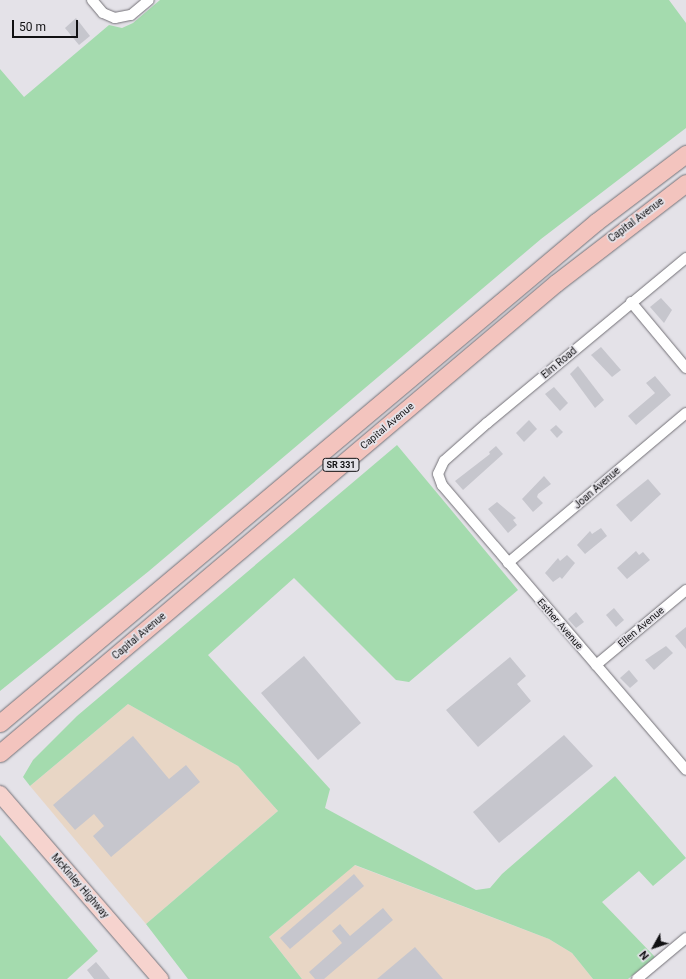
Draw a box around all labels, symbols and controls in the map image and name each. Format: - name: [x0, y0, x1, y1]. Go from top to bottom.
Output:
- scale bar: [14, 12, 80, 38]
- text: 50 m: [19, 20, 46, 34]
- street label: Capital Avenue: [606, 195, 666, 245]
- street label: Elm Road: [539, 345, 579, 381]
- street label: Capital Avenue: [358, 400, 416, 452]
- road number: SR 331: [322, 458, 360, 472]
- street label: Joan Avenue: [571, 465, 623, 511]
- street label: Esther Avenue: [535, 596, 585, 652]
- street label: Ellen Avenue: [615, 604, 667, 650]
- street label: Capital Avenue: [110, 610, 168, 662]
- street label: McKinley Highway: [49, 851, 111, 921]
- north arrow: [634, 927, 674, 967]
- text: N: [637, 948, 652, 962]

